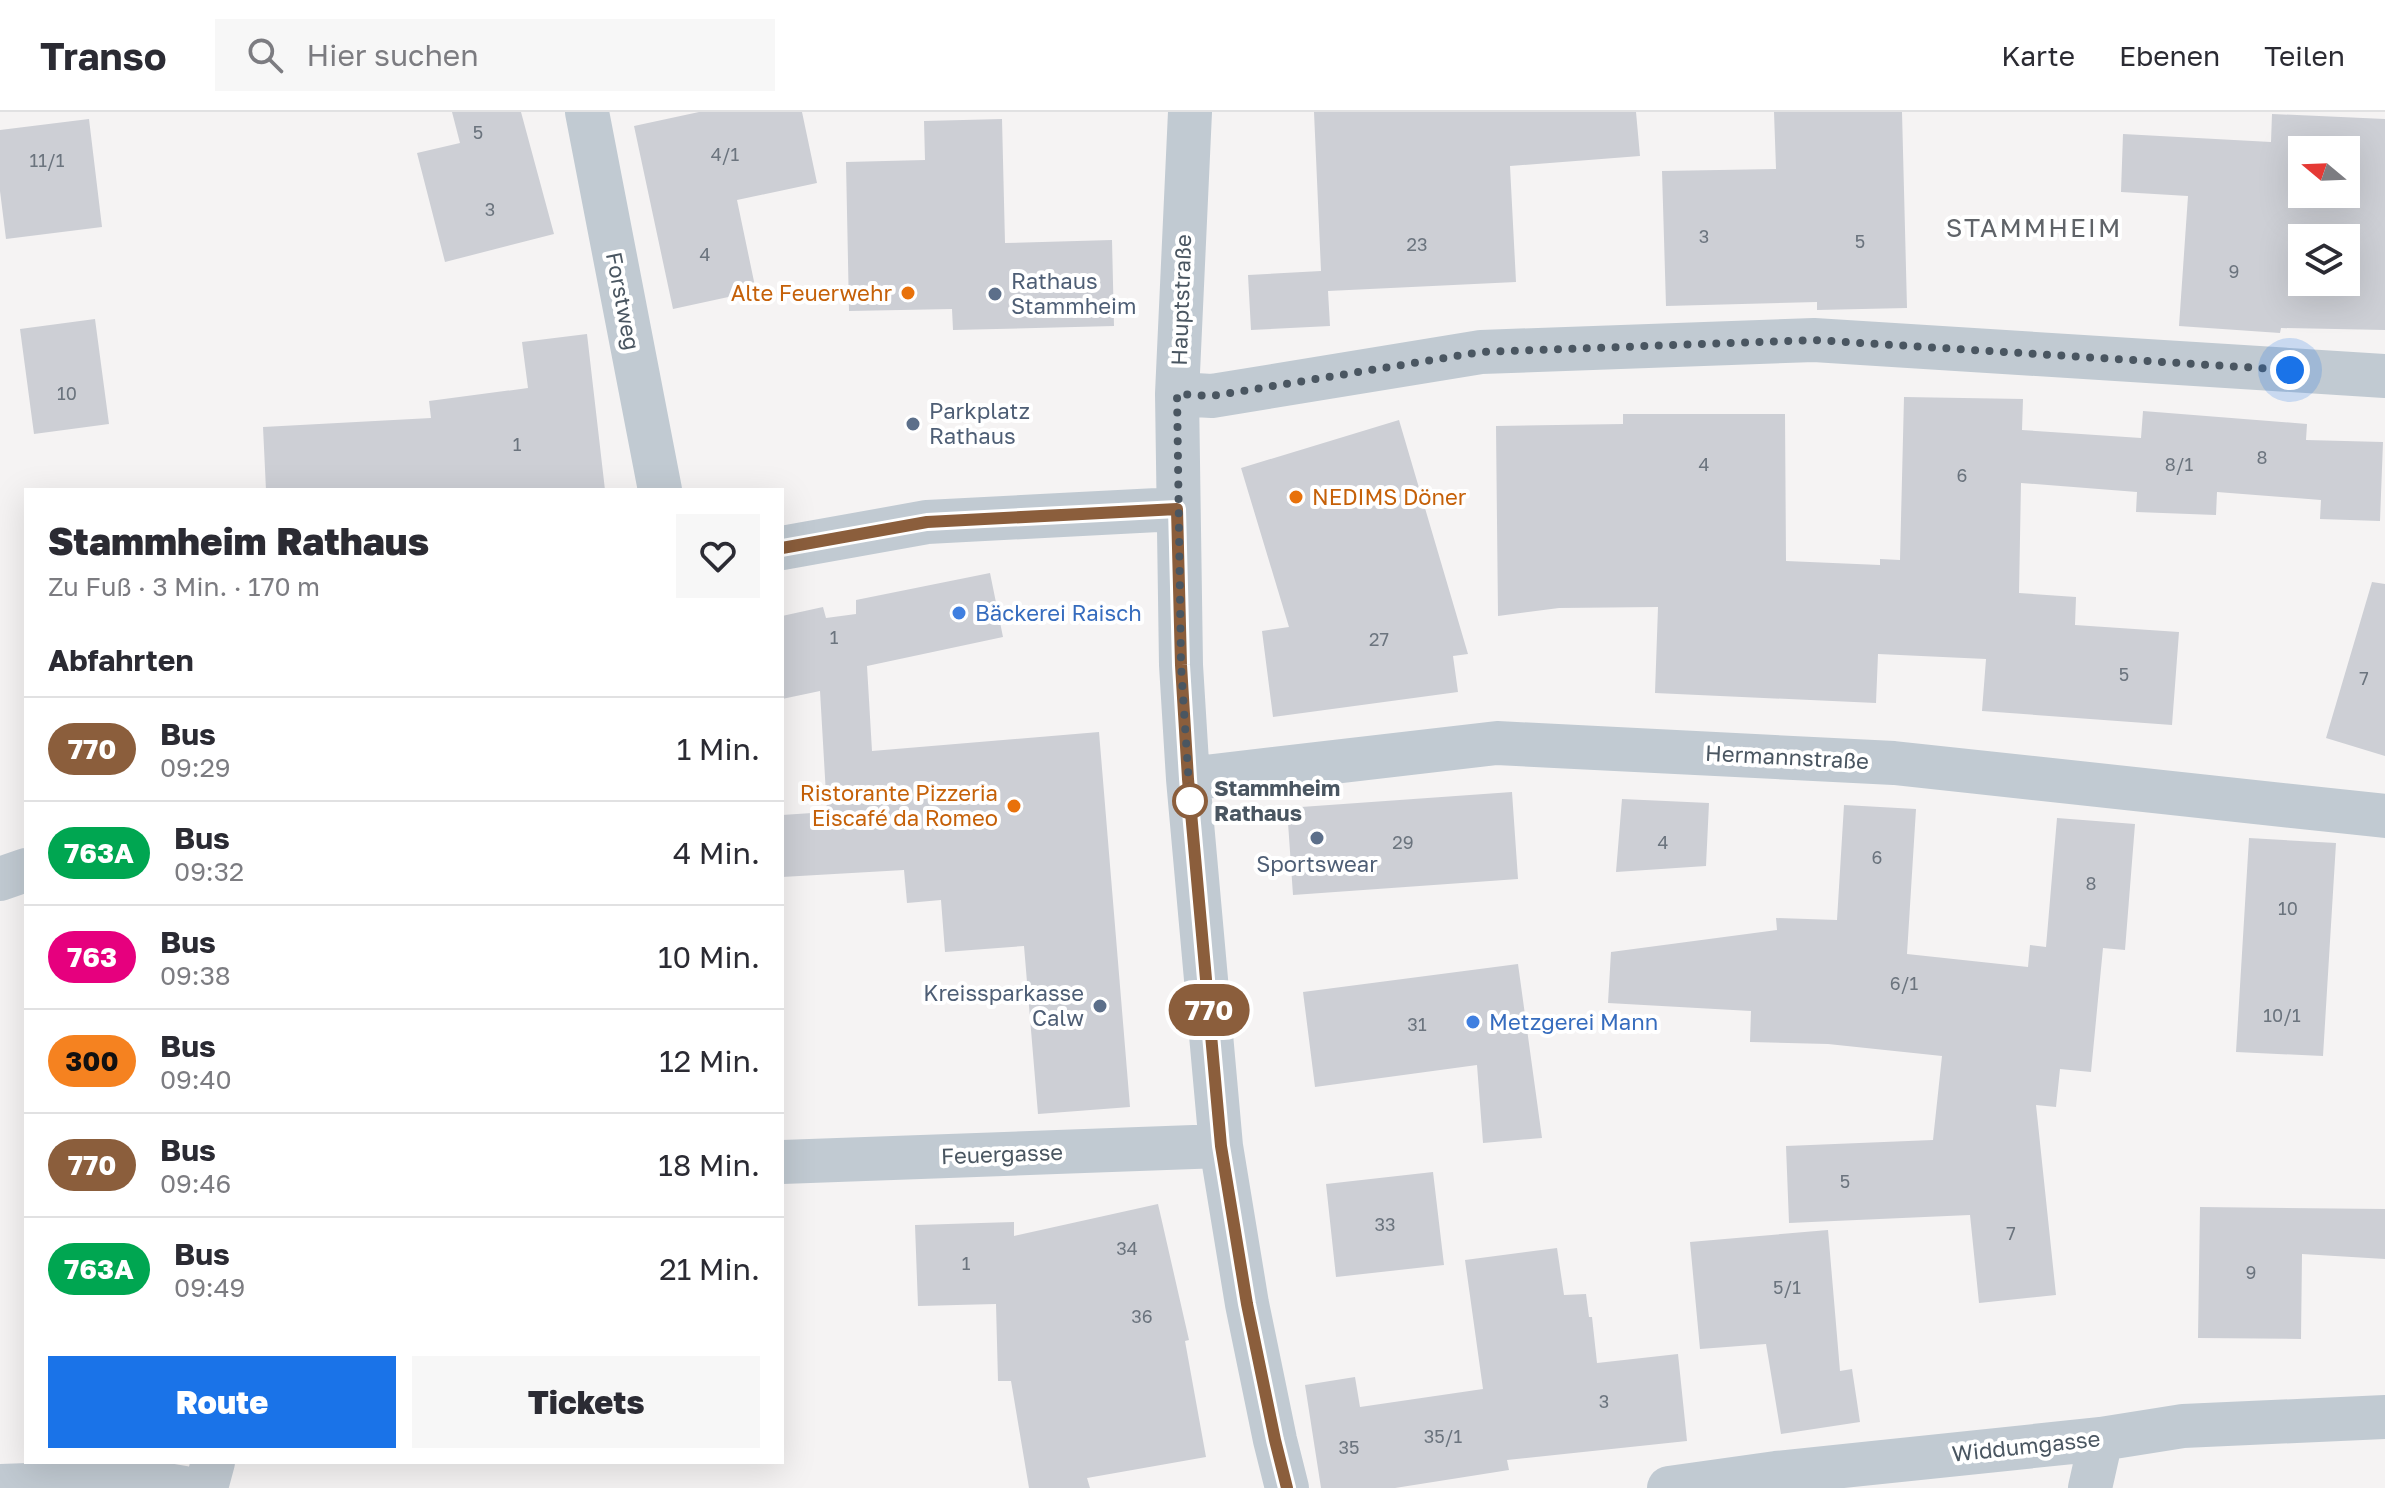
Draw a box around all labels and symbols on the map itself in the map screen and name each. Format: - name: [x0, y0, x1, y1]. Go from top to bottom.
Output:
- house number: 5: [473, 121, 483, 143]
- north arrow: [2288, 136, 2360, 208]
- house number: 4/1: [711, 143, 739, 165]
- house number: 11/1: [30, 149, 65, 171]
- house number: 3: [485, 198, 495, 220]
- district label: STAMMHEIM: [1946, 212, 2122, 243]
- house number: 3: [1699, 225, 1709, 247]
- house number: 5: [1855, 230, 1865, 252]
- house number: 23: [1407, 233, 1427, 255]
- street label: Hauptstraße: [1165, 234, 1196, 366]
- house number: 4: [700, 243, 711, 265]
- street label: Forstweg: [601, 250, 646, 352]
- house number: 9: [2229, 260, 2239, 282]
- place label: Rathaus Stammheim: [1011, 267, 1136, 319]
- place label: Alte Feuerwehr: [731, 279, 892, 306]
- marker: Alte Feuerwehr: [899, 284, 917, 302]
- marker: Rathaus Stammheim: [986, 285, 1004, 303]
- your location: [2270, 350, 2310, 390]
- house number: 10: [57, 382, 77, 404]
- place label: Parkplatz Rathaus: [929, 397, 1030, 449]
- marker: Parkplatz Rathaus: [904, 415, 922, 433]
- house number: 1: [513, 433, 522, 455]
- house number: 8: [2257, 446, 2267, 468]
- house number: 4: [1699, 453, 1710, 475]
- house number: 8/1: [2165, 453, 2193, 475]
- house number: 6: [1957, 464, 1967, 486]
- place label: NEDIMS Döner: [1312, 483, 1467, 510]
- marker: NEDIMS Döner: [1287, 488, 1305, 506]
- place label: Bäckerei Raisch: [975, 599, 1142, 626]
- marker: Bäckerei Raisch: [950, 604, 968, 622]
- house number: 1: [830, 626, 839, 648]
- house number: 27: [1369, 628, 1389, 650]
- house number: 5: [2119, 663, 2129, 685]
- house number: 7: [2359, 667, 2369, 689]
- street label: Hermannstraße: [1705, 739, 1870, 774]
- place label: Stammheim Rathaus: [1214, 774, 1340, 826]
- place label: Ristorante Pizzeria Eiscafé da Romeo: [800, 779, 998, 831]
- marker: Stammheim Rathaus: [1173, 784, 1207, 818]
- marker: Ristorante Pizzeria Eiscafé da Romeo: [1005, 797, 1023, 815]
- marker: Sportswear: [1308, 829, 1326, 847]
- house number: 29: [1392, 831, 1414, 853]
- house number: 4: [1658, 831, 1669, 853]
- house number: 6: [1872, 846, 1882, 868]
- place label: Sportswear: [1256, 850, 1378, 877]
- house number: 8: [2086, 872, 2096, 894]
- house number: 10: [2278, 897, 2298, 919]
- house number: 6/1: [1890, 972, 1918, 994]
- place label: Kreissparkasse Calw: [923, 979, 1084, 1031]
- line badge: 770: [1163, 984, 1255, 1036]
- marker: Kreissparkasse Calw: [1091, 997, 1109, 1015]
- house number: 10/1: [2263, 1004, 2301, 1026]
- place label: Metzgerei Mann: [1489, 1008, 1658, 1035]
- house number: 31: [1407, 1013, 1427, 1035]
- marker: Metzgerei Mann: [1464, 1013, 1482, 1031]
- street label: Feuergasse: [940, 1138, 1063, 1169]
- house number: 5: [1840, 1170, 1850, 1192]
- house number: 33: [1374, 1213, 1396, 1235]
- house number: 7: [2006, 1222, 2016, 1244]
- house number: 34: [1116, 1237, 1138, 1259]
- house number: 1: [962, 1252, 971, 1274]
- house number: 9: [2246, 1261, 2256, 1283]
- house number: 5/1: [1773, 1276, 1801, 1298]
- house number: 36: [1131, 1305, 1153, 1327]
- house number: 3: [1599, 1390, 1609, 1412]
- street label: Widdumgasse: [1950, 1424, 2101, 1467]
- house number: 35/1: [1424, 1425, 1462, 1447]
- house number: 35: [1339, 1436, 1359, 1458]

